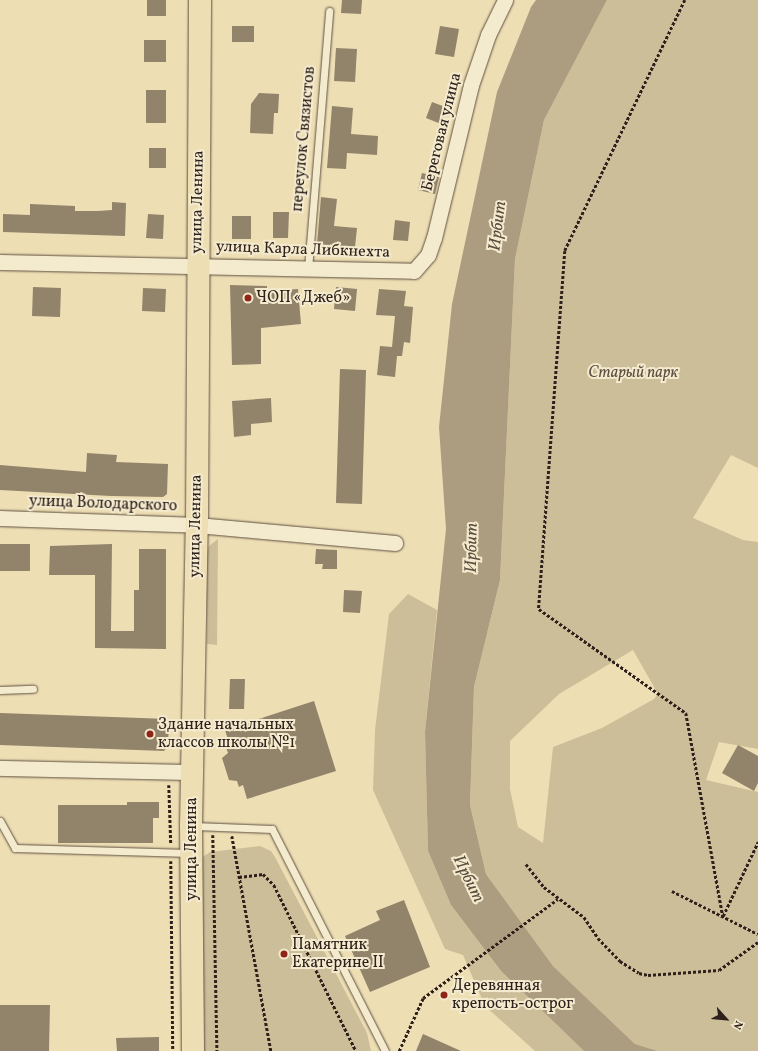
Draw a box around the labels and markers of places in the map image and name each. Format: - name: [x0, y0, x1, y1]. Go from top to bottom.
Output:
- place label: ЧОП «Джеб»: [256, 288, 351, 308]
- marker: ЧОП «Джеб»: [243, 293, 253, 303]
- place label: Здание начальных классов школы №1: [158, 715, 296, 753]
- marker: Здание начальных классов школы №1: [145, 729, 155, 739]
- place label: Памятник Екатерине II: [292, 935, 384, 973]
- marker: Памятник Екатерине II: [279, 949, 289, 959]
- place label: Деревянная крепость-острог: [452, 976, 573, 1014]
- marker: Деревянная крепость-острог: [439, 990, 449, 1000]

